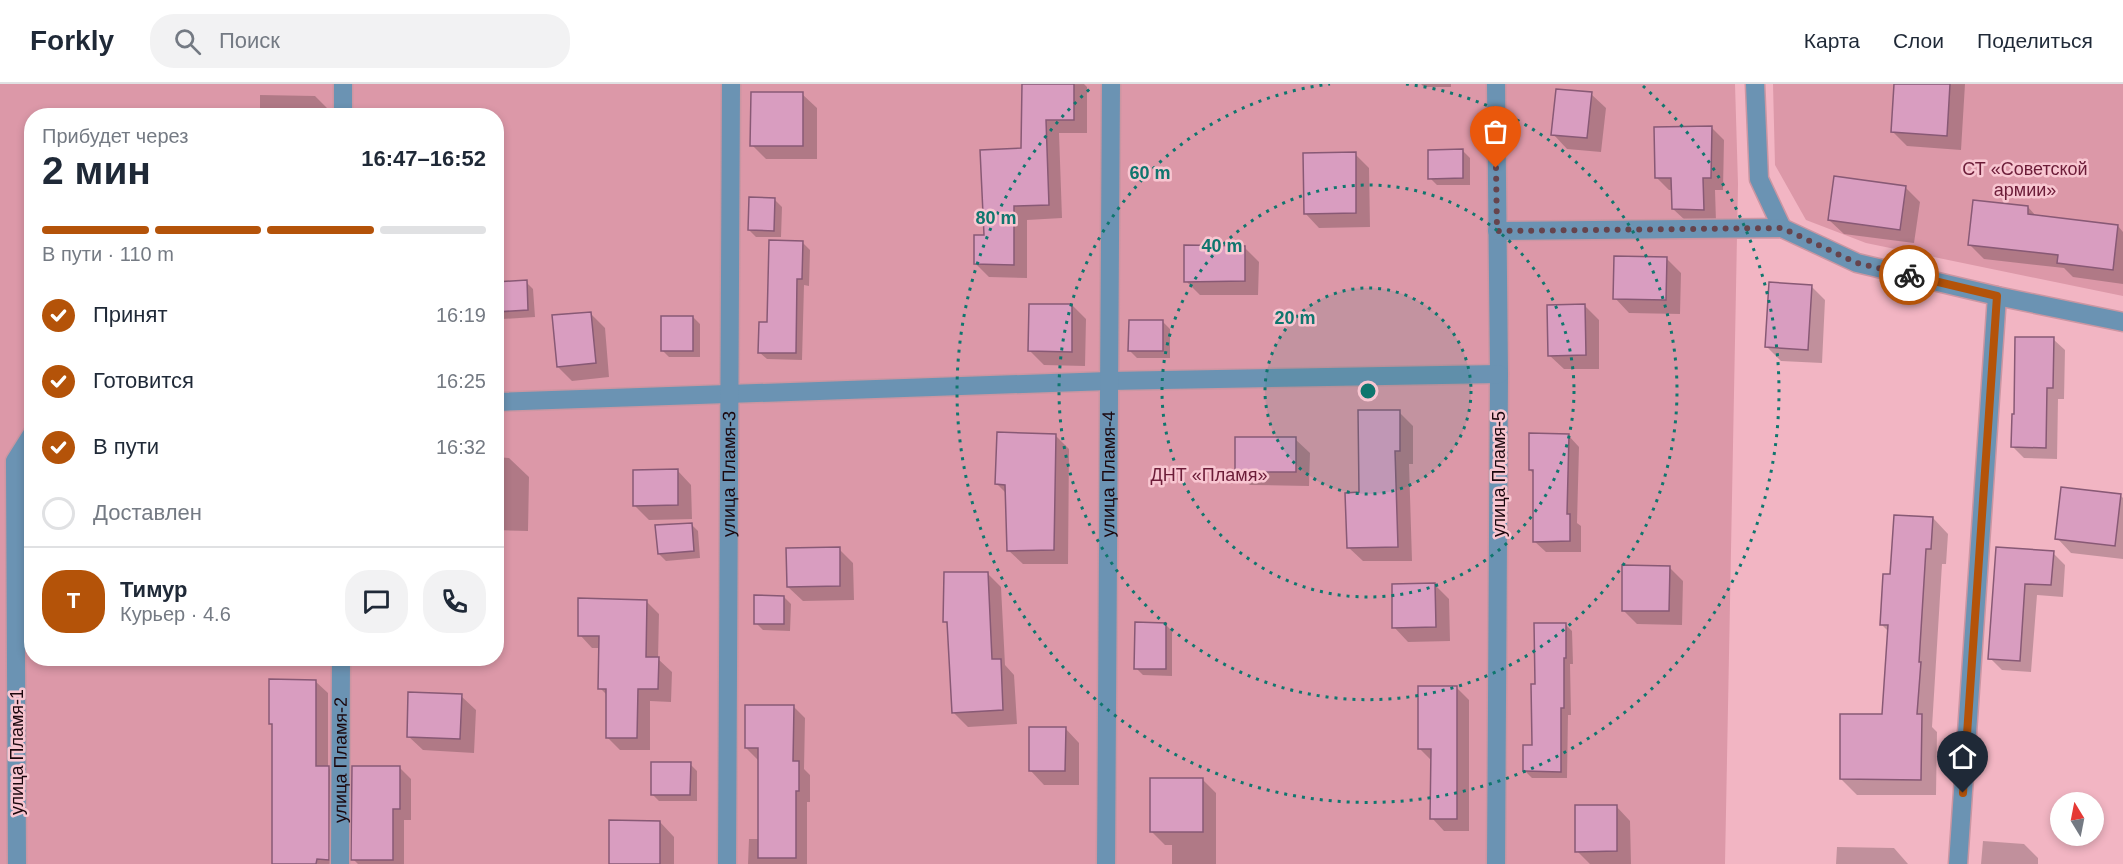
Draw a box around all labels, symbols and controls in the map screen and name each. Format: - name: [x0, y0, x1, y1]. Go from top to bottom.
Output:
- search box: [150, 14, 570, 68]
- text: Forkly: [30, 25, 114, 56]
- icon: search: [171, 25, 204, 58]
- text: Поиск: [219, 28, 280, 53]
- text: Карта: [1804, 29, 1860, 52]
- text: Слои: [1893, 29, 1944, 52]
- text: Поделиться: [1977, 29, 2093, 52]
- pin: [1470, 106, 1521, 168]
- icon: bag: [1479, 115, 1512, 148]
- text: Прибудет через: [42, 125, 188, 147]
- text: 16:47–16:52: [361, 146, 486, 171]
- text: 2 мин: [42, 149, 151, 192]
- park label: СТ «Советской армии»: [1962, 159, 2088, 200]
- text: 60 m: [1129, 163, 1171, 183]
- text: 80 m: [975, 208, 1017, 228]
- text: 40 m: [1201, 236, 1243, 256]
- text: В пути · 110 m: [42, 243, 174, 265]
- courier: [1879, 245, 1939, 305]
- icon: bike: [1893, 259, 1926, 292]
- icon: check: [42, 299, 75, 332]
- text: Принят: [93, 302, 167, 327]
- text: 16:19: [436, 304, 486, 326]
- text: 20 m: [1274, 308, 1316, 328]
- icon: check: [42, 365, 75, 398]
- text: Готовится: [93, 368, 194, 393]
- text: 16:25: [436, 370, 486, 392]
- centre of rings: [1358, 381, 1378, 401]
- street label: улица Пламя-3: [719, 411, 739, 537]
- street label: улица Пламя-4: [1098, 411, 1119, 537]
- street label: улица Пламя-5: [1489, 411, 1509, 537]
- icon: check: [42, 431, 75, 464]
- text: В пути: [93, 434, 159, 459]
- text: 16:32: [436, 436, 486, 458]
- park label: ДНТ «Пламя»: [1151, 465, 1267, 485]
- text: Доставлен: [93, 500, 202, 525]
- button: chat: [345, 570, 408, 633]
- button: phone: [423, 570, 486, 633]
- text: Тимур: [120, 577, 188, 602]
- text: Т: [67, 588, 80, 613]
- text: Курьер · 4.6: [120, 603, 231, 625]
- street label: улица Пламя-1: [7, 689, 27, 815]
- street label: улица Пламя-2: [330, 697, 351, 823]
- pin: [1937, 731, 1988, 793]
- icon: home: [1946, 740, 1979, 773]
- north arrow: [2050, 792, 2104, 846]
- map controls: [2050, 792, 2104, 846]

